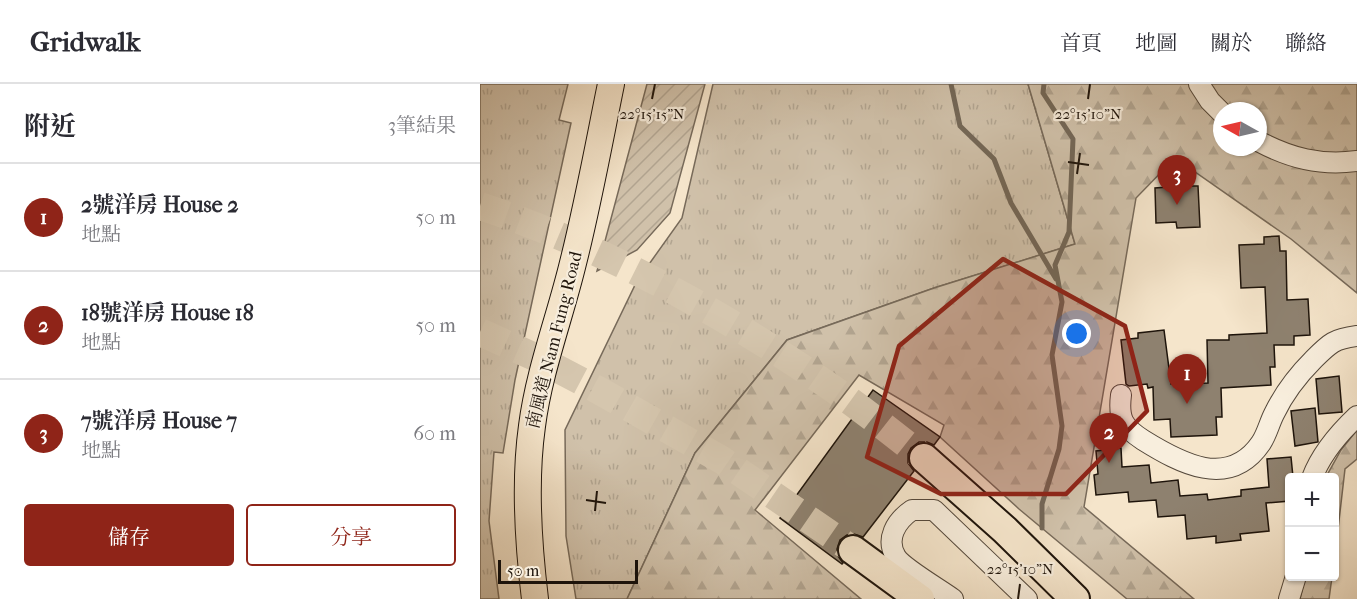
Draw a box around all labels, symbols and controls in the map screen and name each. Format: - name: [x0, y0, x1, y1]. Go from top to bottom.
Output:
- text: Gridwalk: [30, 25, 141, 58]
- text: 首頁: [1060, 31, 1102, 55]
- text: 地圖: [1135, 31, 1177, 55]
- text: 關於: [1210, 31, 1252, 55]
- text: 聯絡: [1285, 31, 1327, 55]
- north arrow: [1213, 102, 1267, 156]
- text: 22°15'15"N: [620, 105, 685, 123]
- text: 22°15'10"N: [1055, 105, 1122, 123]
- text: 附近: [24, 111, 76, 142]
- text: 3筆結果: [388, 114, 456, 137]
- pin: 3: [1158, 156, 1196, 205]
- text: 2號洋房 House 2: [81, 192, 239, 218]
- text: 1: [40, 206, 47, 229]
- text: 50 m: [415, 206, 456, 229]
- text: 地點: [81, 223, 121, 246]
- street label: 南風道 Nam Fung Road: [522, 249, 587, 431]
- text: 18號洋房 House 18: [81, 300, 254, 326]
- text: 2: [38, 314, 49, 337]
- text: 50 m: [415, 314, 456, 337]
- your location: [1062, 319, 1091, 348]
- text: 地點: [81, 331, 121, 354]
- pin: 1: [1168, 354, 1206, 404]
- text: 7號洋房 House 7: [81, 408, 237, 434]
- pin: 2: [1090, 414, 1128, 463]
- text: 3: [39, 422, 48, 445]
- text: 60 m: [413, 422, 456, 445]
- text: 地點: [81, 439, 121, 462]
- map controls: [1285, 473, 1339, 581]
- button: +: [1285, 473, 1339, 527]
- button: 儲存: [24, 504, 234, 566]
- button: 分享: [246, 504, 456, 566]
- button: −: [1285, 527, 1339, 581]
- scale bar: [498, 557, 638, 584]
- text: 22°15'10"N: [987, 560, 1054, 578]
- text: 50 m: [507, 561, 539, 580]

